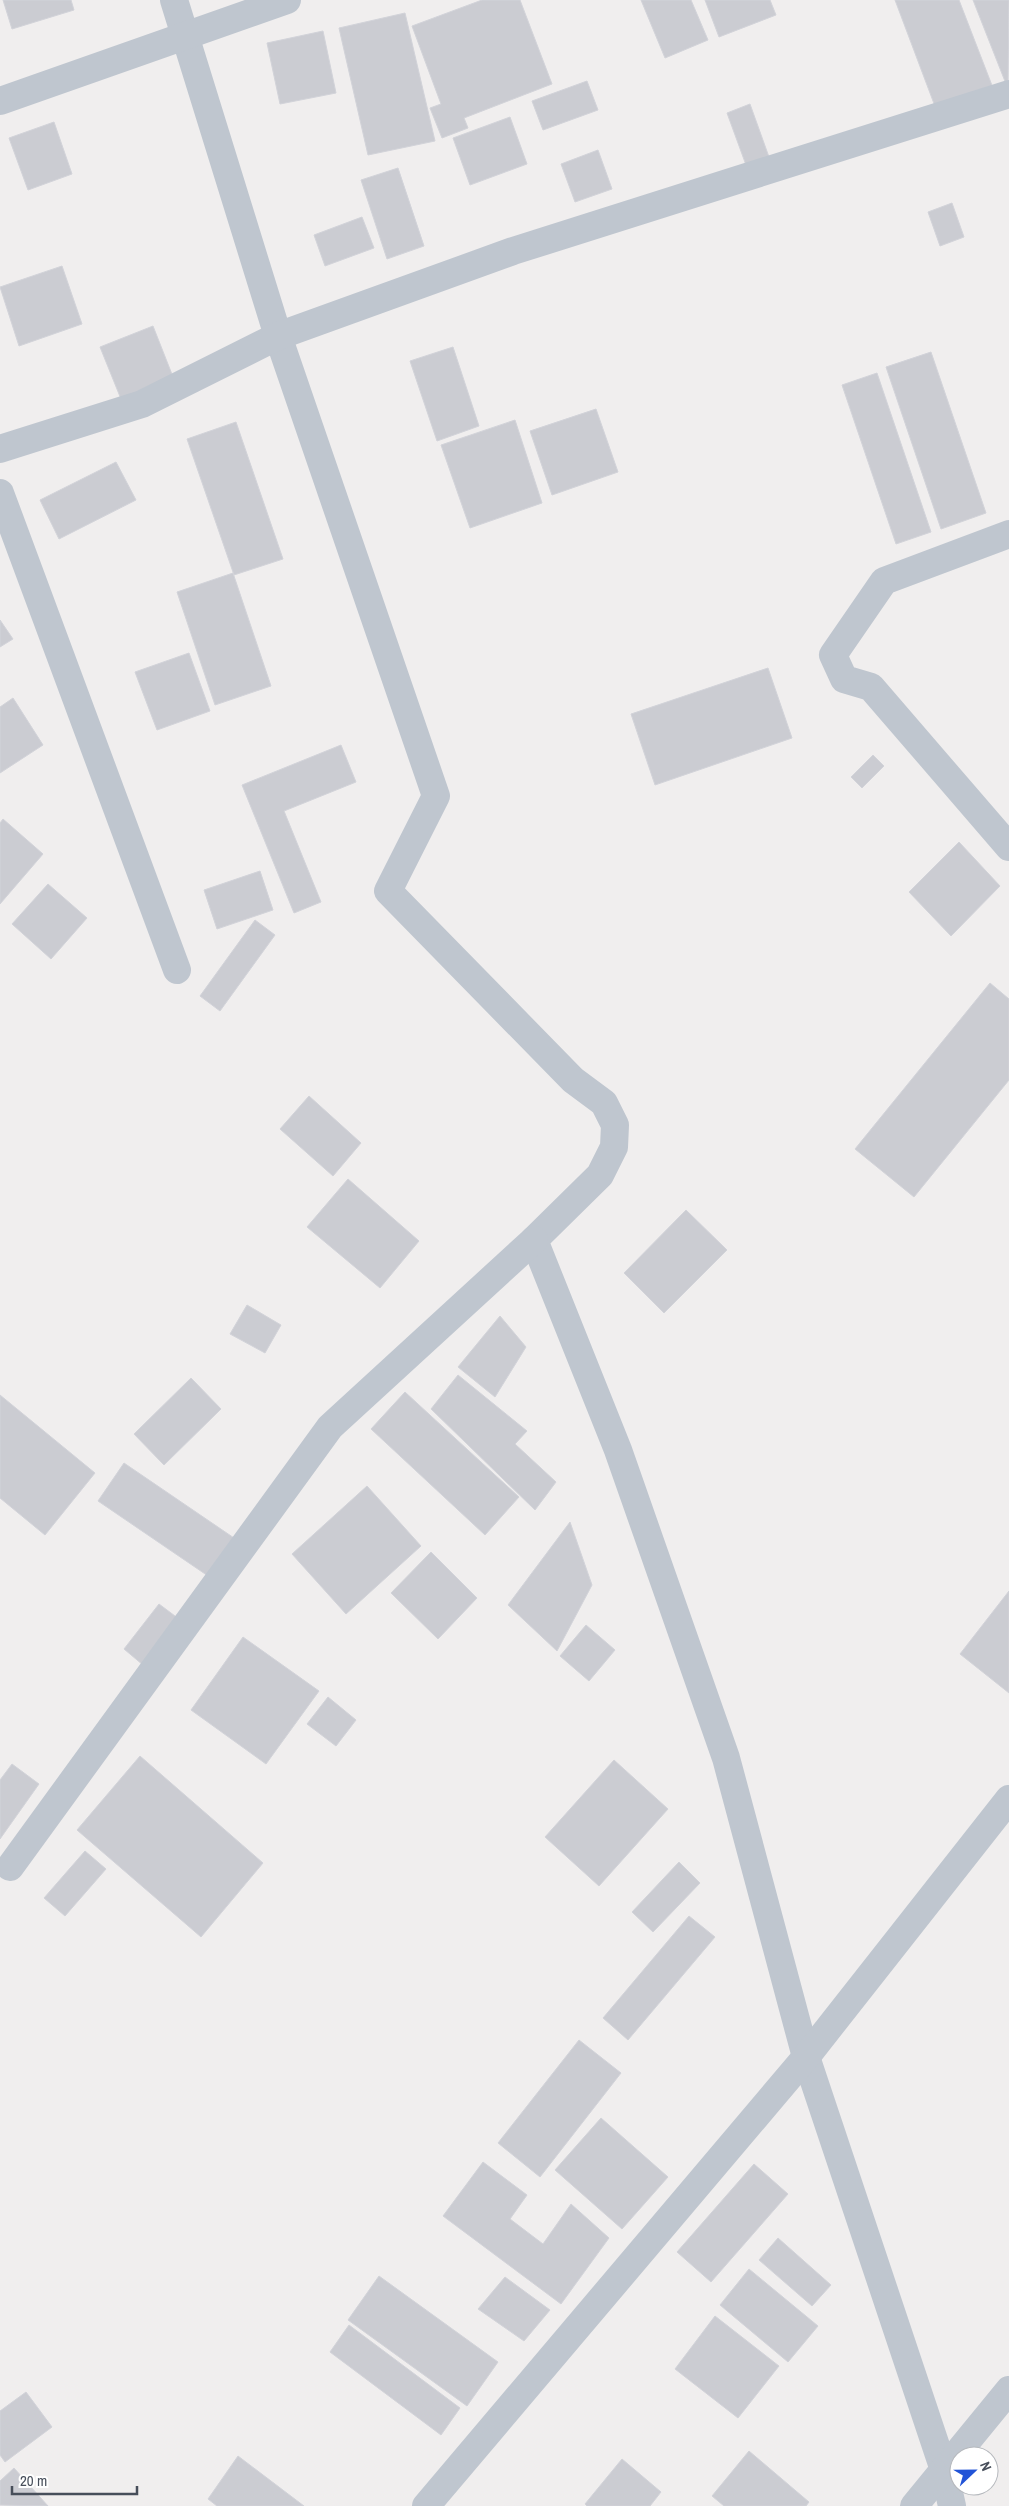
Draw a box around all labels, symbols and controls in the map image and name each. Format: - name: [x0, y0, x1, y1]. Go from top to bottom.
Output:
- north arrow: [949, 2446, 999, 2496]
- text: N: [976, 2459, 996, 2473]
- scale bar: [12, 2464, 138, 2496]
- text: 20 m: [20, 2470, 47, 2491]

